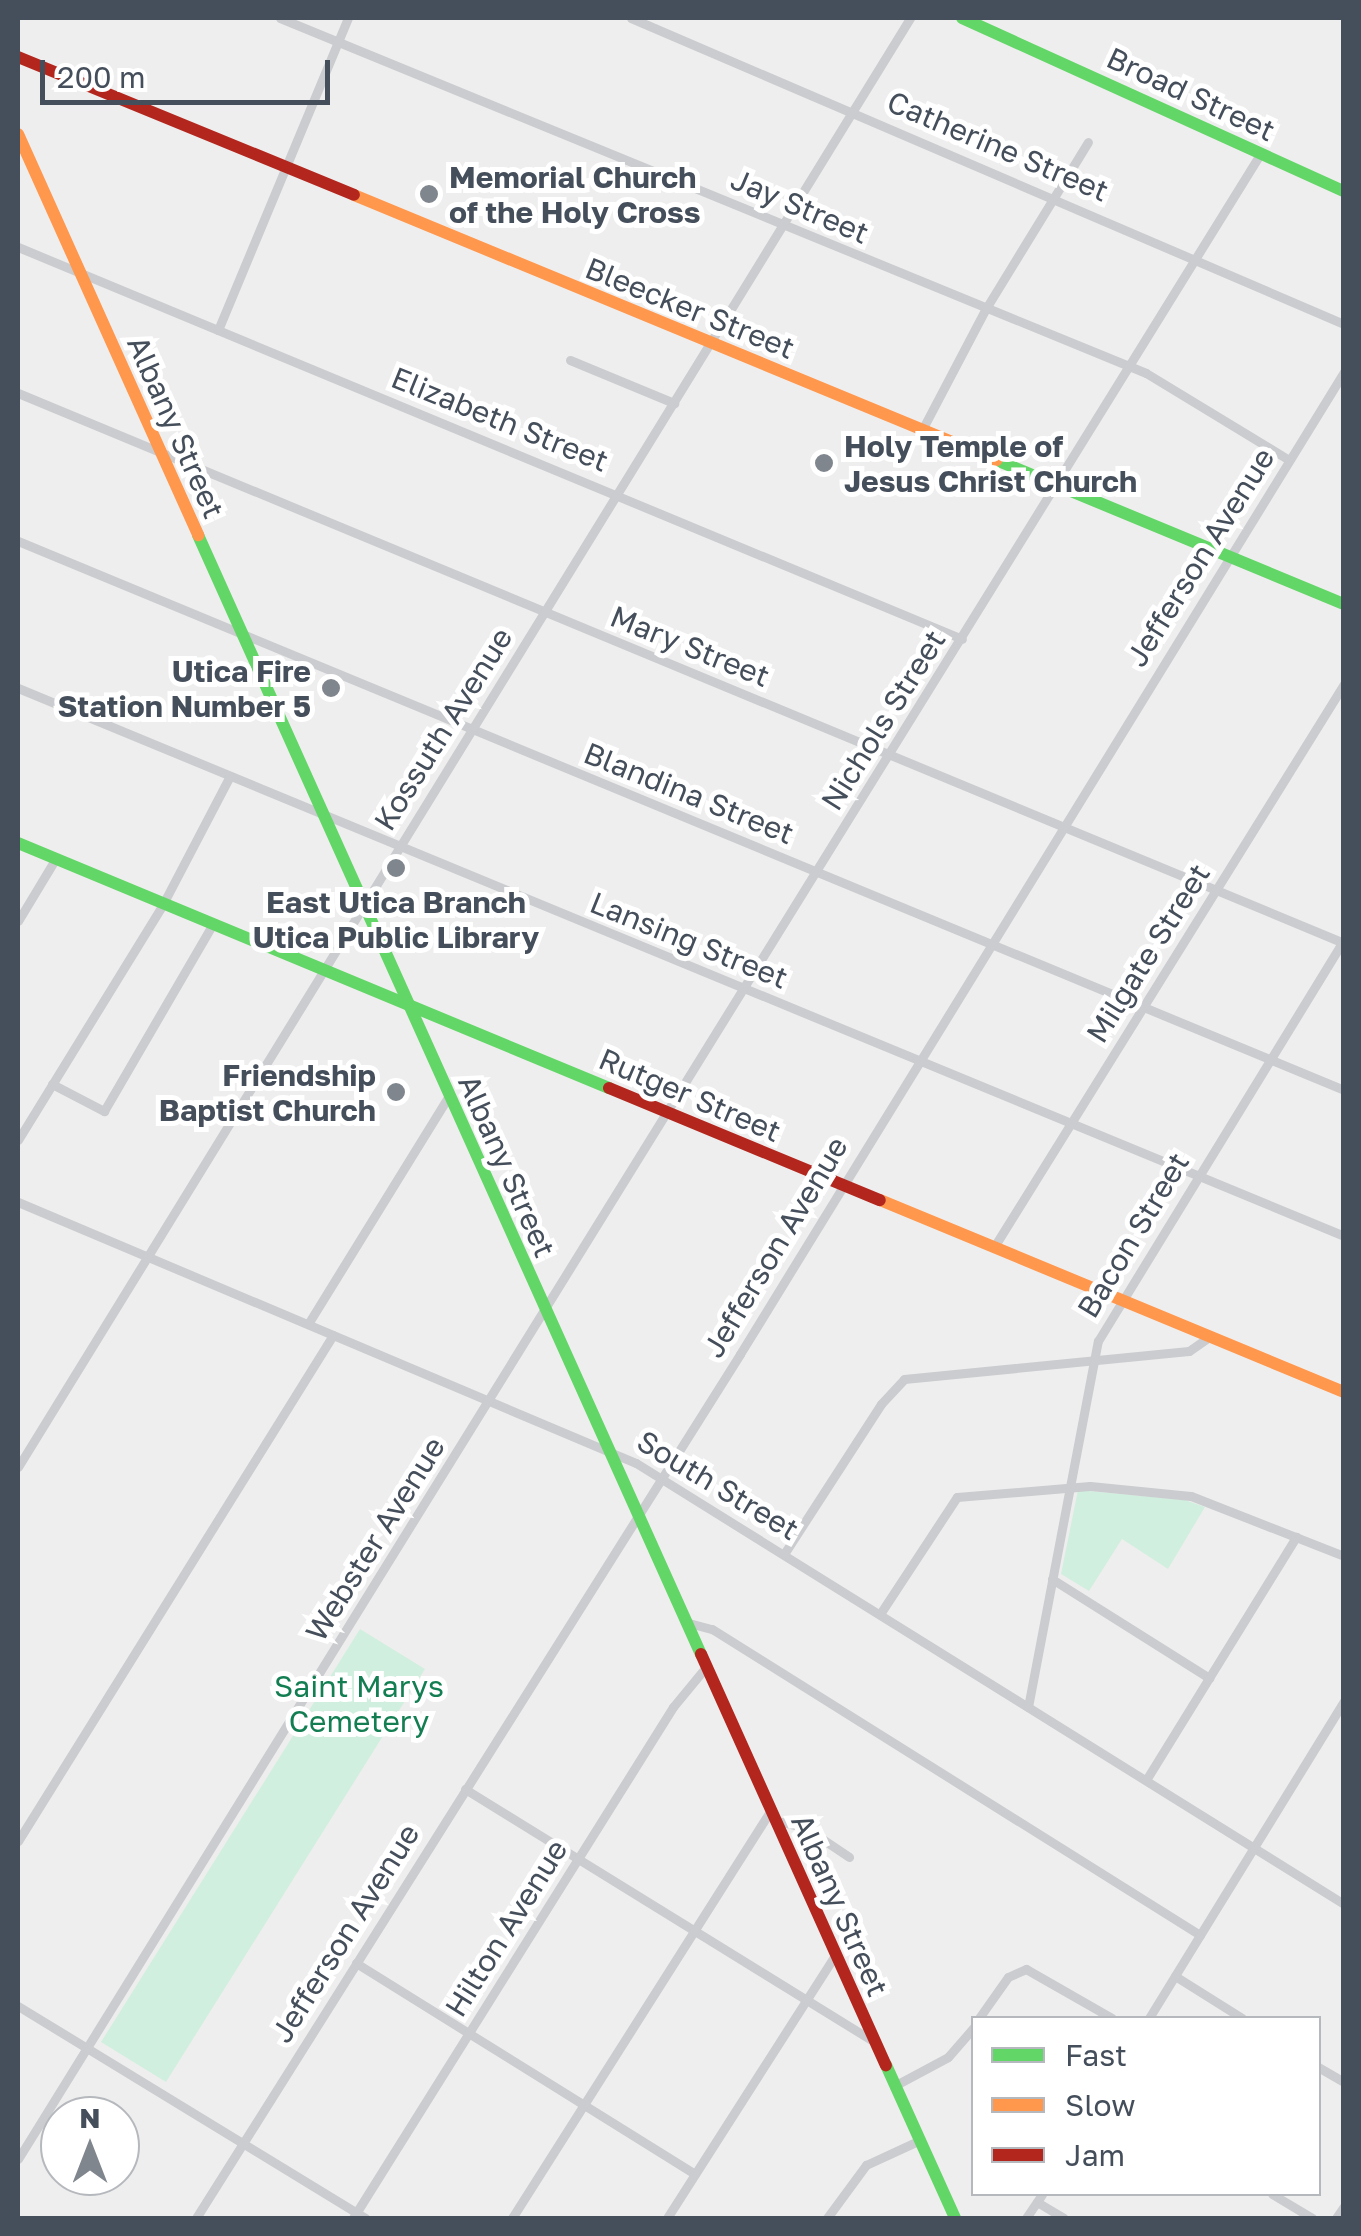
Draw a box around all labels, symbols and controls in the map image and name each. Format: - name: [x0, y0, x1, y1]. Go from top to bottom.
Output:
- street label: Broad Street: [1101, 39, 1281, 149]
- scale bar: [45, 40, 335, 102]
- text: 200 m: [57, 59, 146, 95]
- street label: Catherine Street: [882, 83, 1114, 209]
- place label: Memorial Church of the Holy Cross: [449, 159, 701, 230]
- street label: Jay Street: [726, 161, 874, 251]
- marker: Memorial Church of the Holy Cross: [418, 183, 440, 205]
- street label: Bleecker Street: [580, 250, 800, 366]
- street label: Albany Street: [120, 330, 232, 524]
- street label: Elizabeth Street: [386, 359, 614, 479]
- place label: Holy Temple of Jesus Christ Church: [844, 428, 1137, 498]
- street label: Jefferson Avenue: [1118, 441, 1282, 673]
- marker: Holy Temple of Jesus Christ Church: [813, 452, 835, 474]
- street label: Mary Street: [605, 598, 775, 694]
- street label: Kossuth Avenue: [366, 621, 520, 837]
- street label: Nichols Street: [813, 623, 953, 817]
- place label: Utica Fire Station Number 5: [57, 653, 311, 724]
- marker: Utica Fire Station Number 5: [320, 677, 342, 699]
- street label: Blandina Street: [579, 734, 799, 852]
- marker: East Utica Branch Utica Public Library: [385, 857, 407, 879]
- street label: Milgate Street: [1079, 857, 1217, 1049]
- place label: East Utica Branch Utica Public Library: [253, 884, 539, 954]
- street label: Lansing Street: [585, 884, 793, 996]
- street label: Rutger Street: [594, 1041, 786, 1149]
- place label: Friendship Baptist Church: [159, 1057, 376, 1128]
- street label: Albany Street: [451, 1069, 563, 1263]
- marker: Friendship Baptist Church: [385, 1081, 407, 1103]
- street label: Jefferson Avenue: [695, 1130, 855, 1364]
- street label: Bacon Street: [1070, 1146, 1196, 1324]
- street label: South Street: [631, 1423, 805, 1547]
- street label: Webster Avenue: [298, 1430, 452, 1648]
- park label: Saint Marys Cemetery: [274, 1668, 444, 1738]
- street label: Albany Street: [784, 1808, 896, 2002]
- street label: Jefferson Avenue: [263, 1817, 427, 2049]
- street label: Hilton Avenue: [437, 1833, 575, 2023]
- legend: [971, 2016, 1321, 2196]
- text: Fast: [1065, 2037, 1127, 2073]
- text: Slow: [1065, 2087, 1136, 2123]
- north arrow: [40, 2096, 140, 2196]
- text: N: [79, 2101, 101, 2134]
- text: Jam: [1065, 2137, 1125, 2173]

